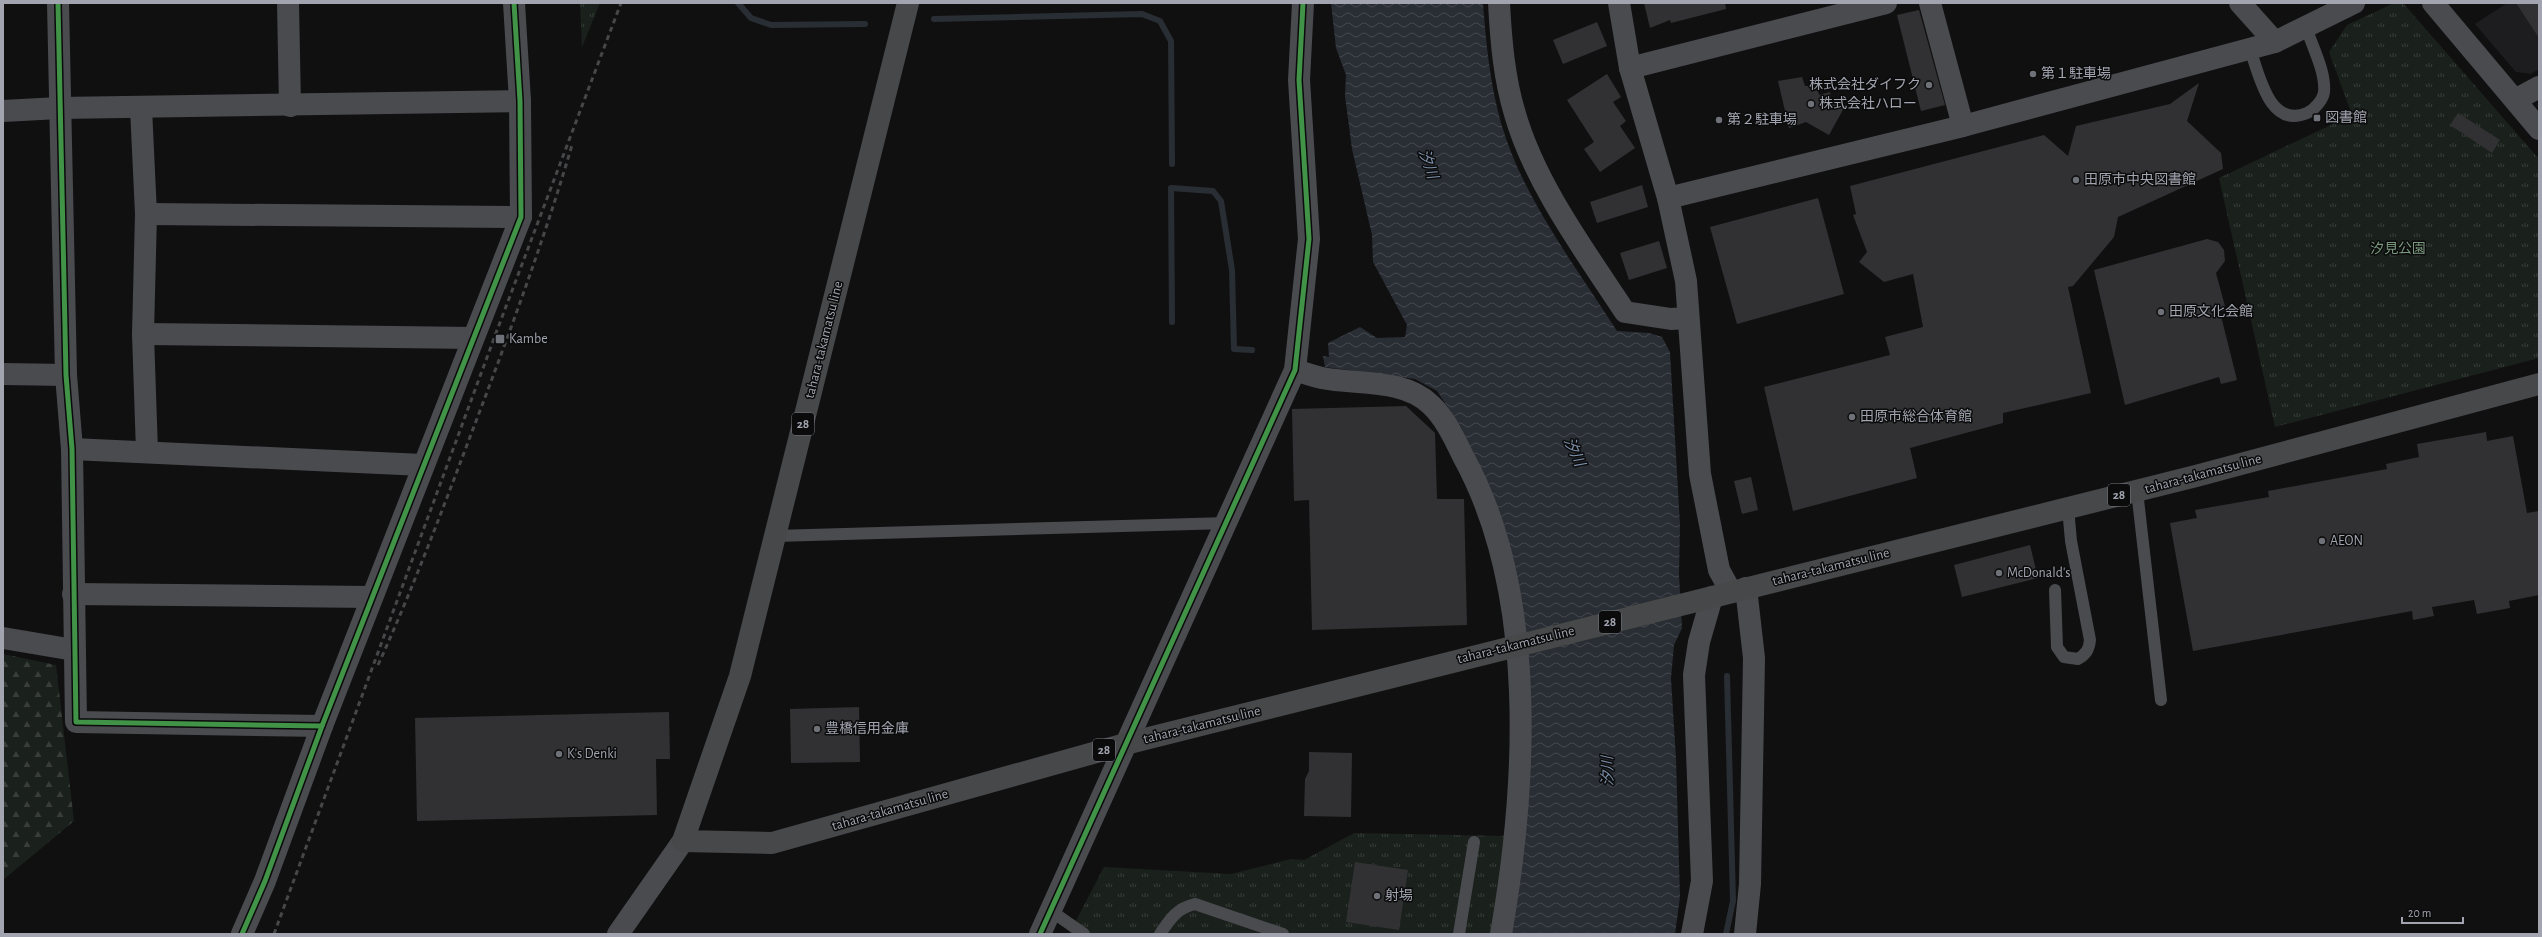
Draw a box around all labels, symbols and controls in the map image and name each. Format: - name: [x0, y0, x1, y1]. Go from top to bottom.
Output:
- place label: 第１駐車場: [2041, 65, 2111, 81]
- marker: 第１駐車場: [2028, 69, 2038, 79]
- place label: 株式会社ダイフク: [1809, 77, 1921, 92]
- marker: 株式会社ダイフク: [1924, 80, 1934, 90]
- place label: 株式会社ハロー: [1819, 96, 1917, 111]
- marker: 株式会社ハロー: [1806, 99, 1816, 109]
- place label: 図書館: [2325, 110, 2367, 125]
- place label: 第２駐車場: [1727, 111, 1797, 127]
- marker: 図書館: [2312, 113, 2322, 123]
- marker: 第２駐車場: [1714, 115, 1724, 125]
- water label: 汐川: [1416, 147, 1442, 183]
- place label: 田原市中央図書館: [2084, 172, 2196, 187]
- marker: 田原市中央図書館: [2071, 175, 2081, 185]
- park label: 汐見公園: [2370, 241, 2426, 256]
- street label: tahara-takamatsu line: [803, 280, 845, 400]
- place label: 田原文化会館: [2169, 304, 2253, 319]
- marker: 田原文化会館: [2156, 307, 2166, 317]
- place label: Kambe: [509, 332, 548, 346]
- marker: Kambe: [494, 333, 506, 345]
- place label: 田原市総合体育館: [1860, 409, 1972, 424]
- marker: 田原市総合体育館: [1847, 412, 1857, 422]
- road number: 28: [792, 413, 814, 435]
- water label: 汐川: [1561, 435, 1589, 471]
- street label: tahara-takamatsu line: [2143, 452, 2263, 496]
- road number: 28: [2108, 484, 2130, 506]
- place label: AEON: [2330, 534, 2363, 548]
- marker: AEON: [2317, 536, 2327, 546]
- street label: tahara-takamatsu line: [1771, 546, 1891, 588]
- place label: McDonald's: [2007, 566, 2070, 580]
- marker: McDonald's: [1994, 568, 2004, 578]
- road number: 28: [1599, 611, 1621, 633]
- street label: tahara-takamatsu line: [1456, 624, 1576, 666]
- street label: tahara-takamatsu line: [1142, 704, 1262, 746]
- place label: 豊橋信用金庫: [825, 721, 909, 736]
- marker: 豊橋信用金庫: [812, 724, 822, 734]
- road number: 28: [1093, 739, 1115, 761]
- place label: K's Denki: [567, 747, 617, 761]
- marker: K's Denki: [554, 749, 564, 759]
- water label: 汐川: [1599, 754, 1616, 786]
- street label: tahara-takamatsu line: [830, 787, 950, 833]
- place label: 射場: [1385, 887, 1413, 903]
- marker: 射場: [1372, 891, 1382, 901]
- scale bar: [2402, 899, 2463, 925]
- text: 20 m: [2408, 907, 2431, 919]

